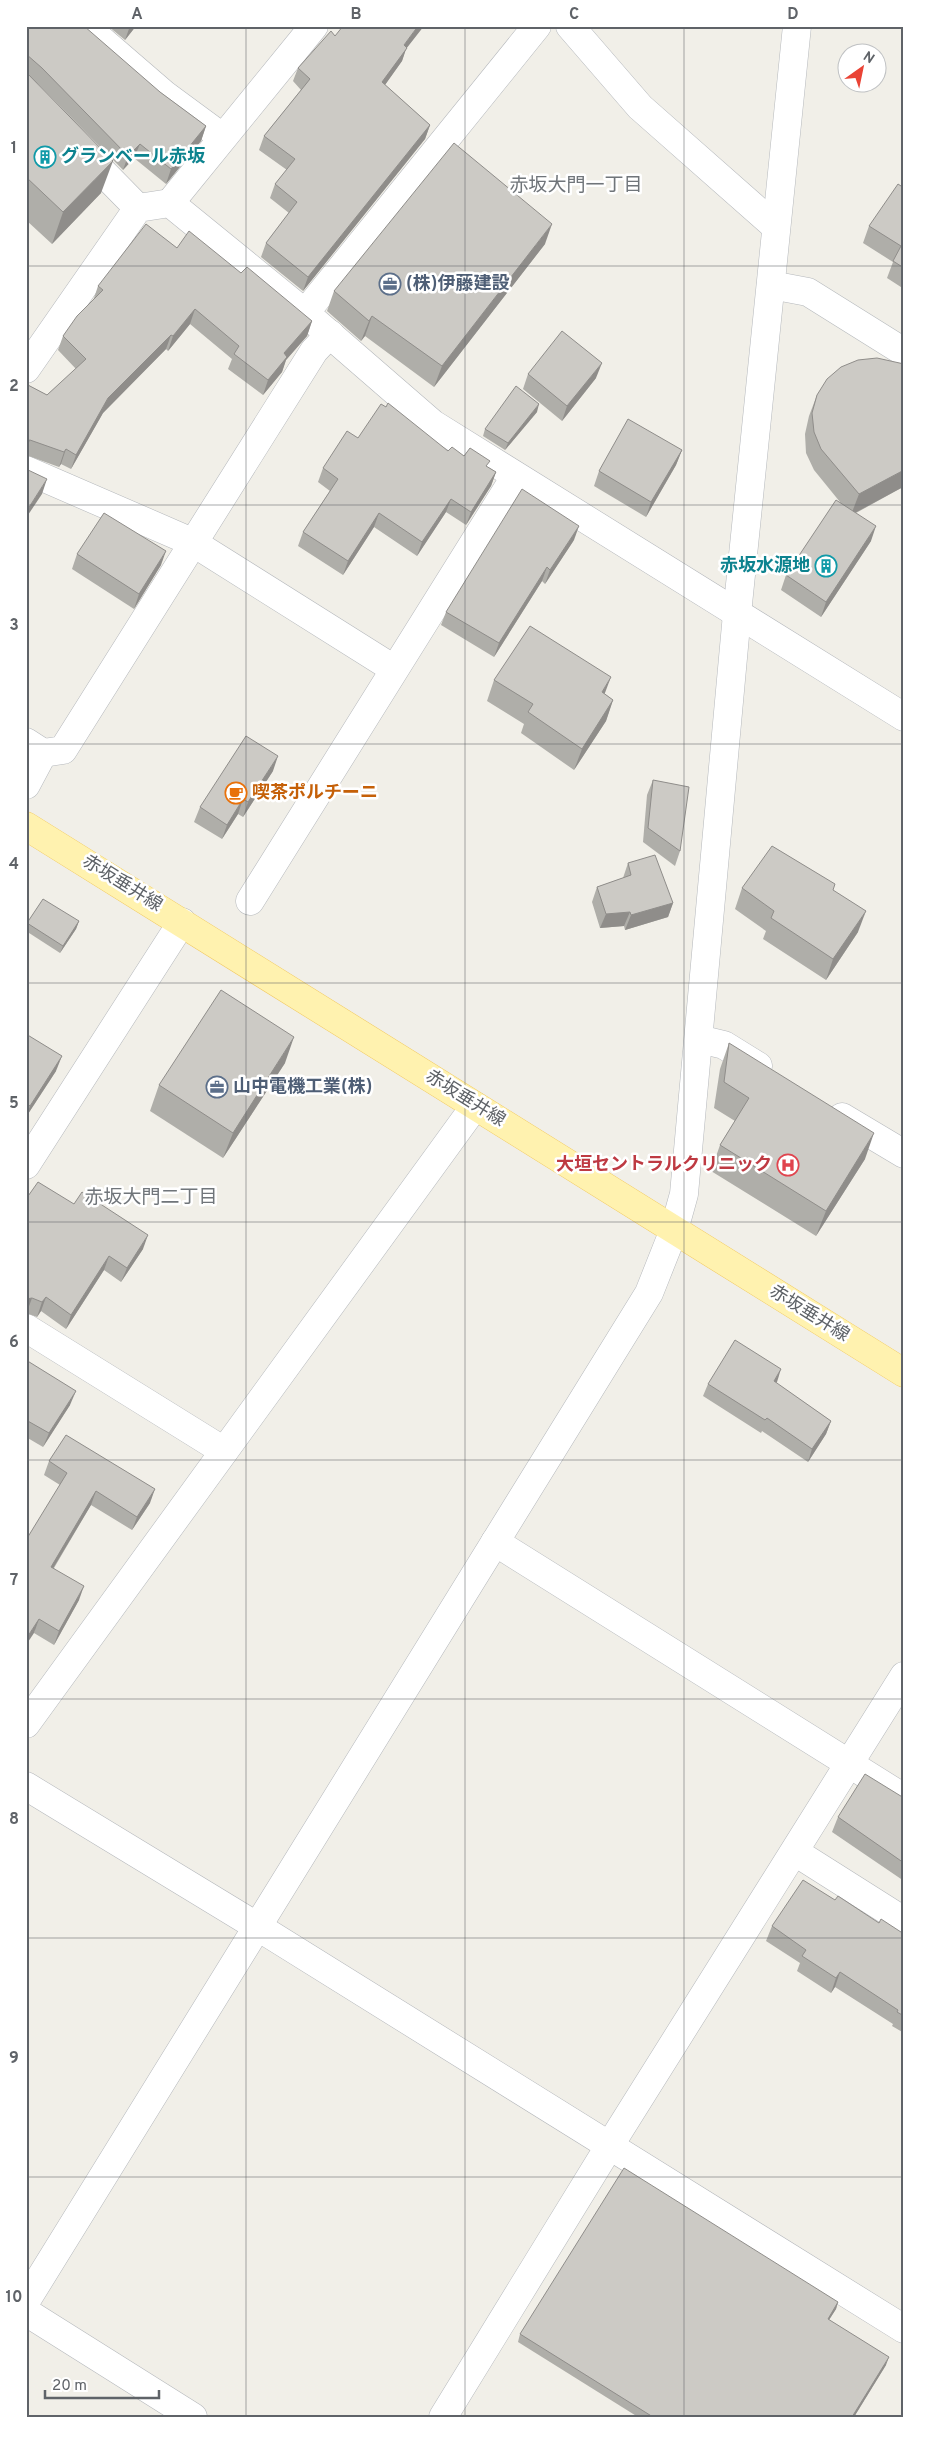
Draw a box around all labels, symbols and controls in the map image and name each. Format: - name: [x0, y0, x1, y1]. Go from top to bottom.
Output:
- text: A: [131, 5, 143, 25]
- text: B: [350, 5, 362, 25]
- text: C: [569, 5, 579, 25]
- text: D: [787, 5, 799, 25]
- north arrow: [838, 42, 888, 92]
- text: N: [859, 48, 877, 68]
- text: 1: [11, 139, 17, 159]
- building icon: グランベール赤坂: [33, 145, 57, 169]
- place label: グランベール赤坂: [61, 146, 206, 169]
- district label: 赤坂大門一丁目: [509, 174, 643, 198]
- office icon: (株)伊藤建設: [378, 272, 402, 296]
- place label: (株)伊藤建設: [406, 273, 509, 296]
- text: 2: [9, 377, 19, 397]
- building icon: 赤坂水源地: [814, 554, 838, 578]
- place label: 赤坂水源地: [720, 555, 810, 578]
- text: 3: [9, 616, 19, 636]
- cafe icon: 喫茶ポルチーニ: [224, 781, 248, 805]
- place label: 喫茶ポルチーニ: [252, 782, 378, 805]
- street label: 赤坂垂井線: [78, 850, 166, 918]
- text: 4: [9, 855, 19, 875]
- street label: 赤坂垂井線: [421, 1065, 509, 1133]
- office icon: 山中電機工業(株): [205, 1075, 229, 1099]
- place label: 山中電機工業(株): [233, 1076, 372, 1099]
- text: 5: [9, 1094, 19, 1114]
- hospital icon: 大垣セントラルクリニック: [776, 1153, 800, 1177]
- place label: 大垣セントラルクリニック: [556, 1154, 772, 1177]
- district label: 赤坂大門二丁目: [84, 1186, 218, 1210]
- street label: 赤坂垂井線: [765, 1280, 853, 1348]
- text: 6: [9, 1333, 19, 1353]
- text: 7: [10, 1571, 18, 1591]
- text: 8: [9, 1810, 19, 1830]
- text: 9: [9, 2049, 19, 2069]
- text: 10: [6, 2288, 22, 2308]
- scale bar: [45, 2368, 159, 2400]
- text: 20 m: [52, 2377, 87, 2396]

